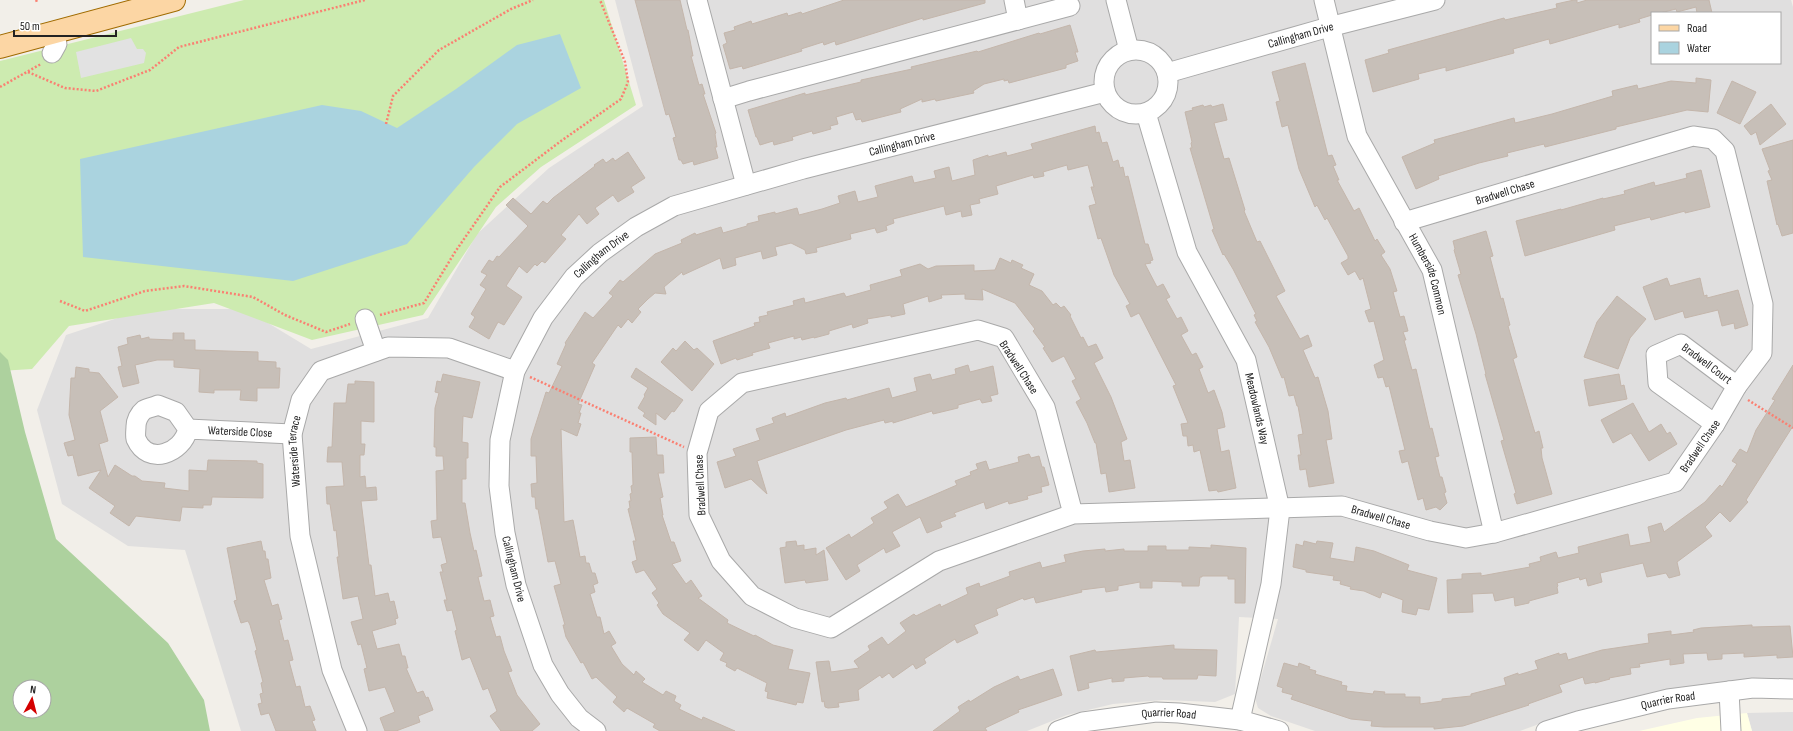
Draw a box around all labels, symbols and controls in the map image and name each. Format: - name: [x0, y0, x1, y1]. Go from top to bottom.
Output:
- scale bar: [14, 12, 116, 38]
- legend: [1651, 12, 1781, 64]
- text: 50 m: [20, 19, 40, 34]
- street label: Callingham Drive: [1266, 19, 1335, 52]
- text: Road: [1687, 21, 1707, 36]
- text: Water: [1687, 41, 1711, 56]
- street label: Callingham Drive: [867, 129, 937, 160]
- street label: Bradwell Chase: [1474, 176, 1537, 209]
- street label: Callingham Drive: [570, 227, 632, 282]
- street label: Humberside Common: [1405, 231, 1449, 316]
- street label: Bradwell Chase: [996, 338, 1042, 397]
- street label: Bradwell Court: [1678, 340, 1735, 388]
- street label: Meadowlands Way: [1241, 372, 1272, 447]
- street label: Waterside Terrace: [285, 414, 305, 487]
- street label: Bradwell Chase: [1677, 417, 1724, 476]
- street label: Waterside Close: [208, 423, 273, 441]
- street label: Bradwell Chase: [691, 454, 710, 516]
- street label: Bradwell Chase: [1349, 502, 1412, 533]
- street label: Callingham Drive: [498, 535, 529, 604]
- north arrow: [12, 679, 52, 719]
- text: N: [29, 683, 37, 696]
- street label: Quarrier Road: [1639, 689, 1696, 713]
- street label: Quarrier Road: [1140, 705, 1197, 723]

